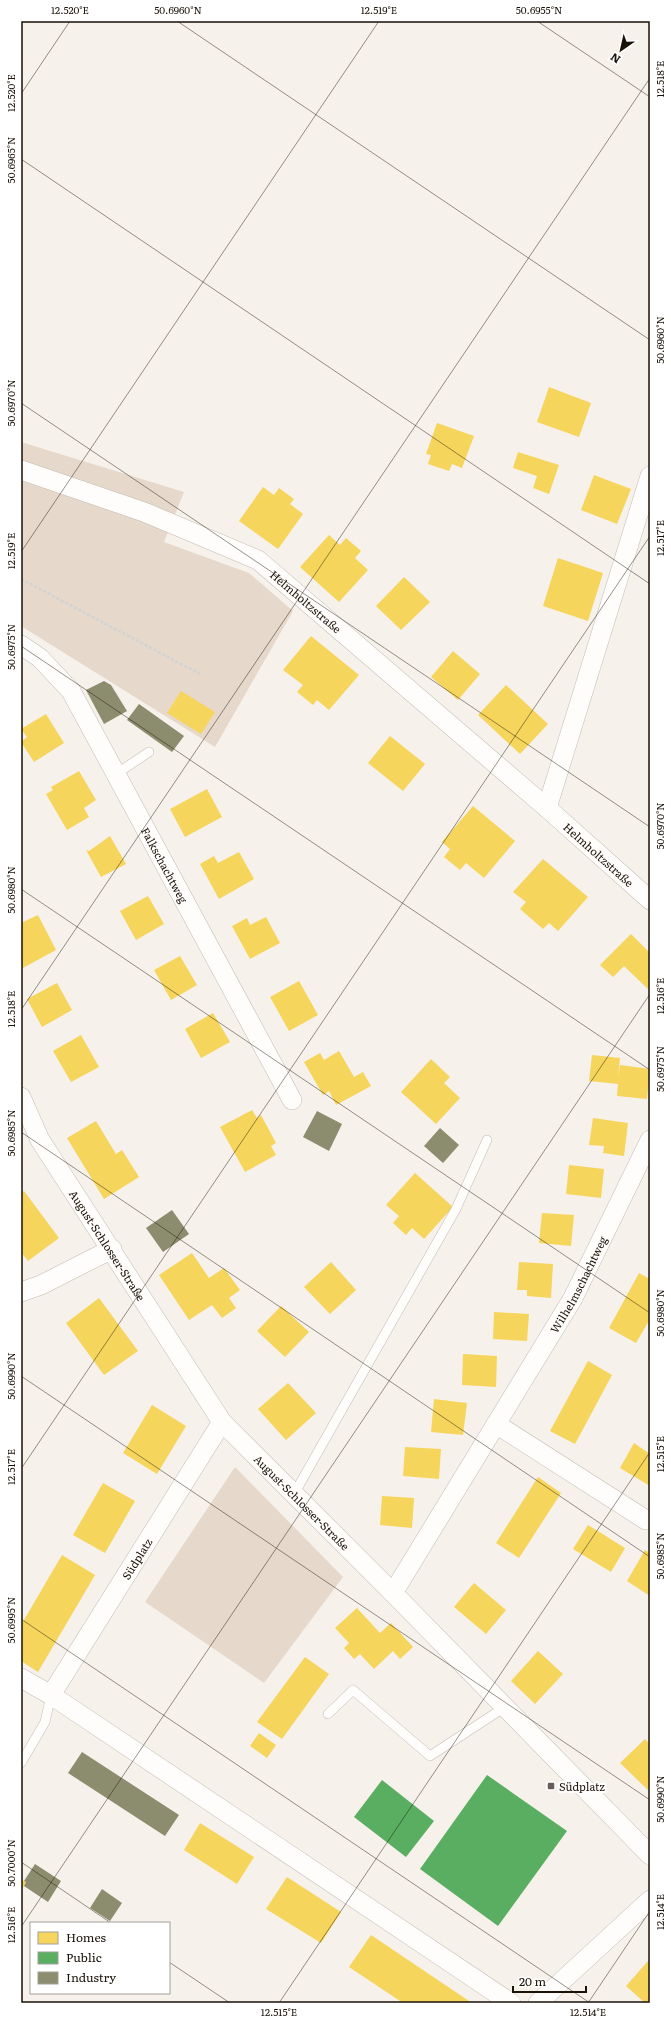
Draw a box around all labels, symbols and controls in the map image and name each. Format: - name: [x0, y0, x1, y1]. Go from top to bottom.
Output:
- text: 12.520°E: [51, 2, 89, 17]
- text: 50.6960°N: [154, 2, 202, 17]
- text: 12.519°E: [361, 2, 397, 17]
- text: 50.6955°N: [516, 2, 562, 17]
- north arrow: [601, 30, 641, 70]
- text: N: [607, 50, 623, 68]
- text: 12.518°E: [652, 61, 667, 97]
- text: 12.520°E: [3, 74, 18, 112]
- text: 50.6965°N: [3, 137, 18, 183]
- text: 50.6960°N: [652, 316, 667, 364]
- text: 50.6970°N: [3, 379, 18, 427]
- text: 12.517°E: [652, 520, 667, 556]
- text: 12.519°E: [3, 533, 18, 569]
- street label: Helmholtzstraße: [267, 566, 345, 637]
- text: 50.6975°N: [3, 624, 18, 670]
- text: 50.6970°N: [652, 802, 667, 850]
- street label: Helmholtzstraße: [560, 819, 638, 890]
- street label: Falkschachtweg: [138, 824, 192, 906]
- text: 50.6980°N: [3, 866, 18, 914]
- text: 12.516°E: [652, 978, 667, 1014]
- text: 12.518°E: [3, 991, 18, 1027]
- text: 50.6975°N: [652, 1046, 667, 1092]
- text: 50.6985°N: [3, 1109, 18, 1157]
- street label: August-Schlosser-Straße: [66, 1186, 150, 1304]
- street label: Wilhelmschachtweg: [546, 1232, 610, 1336]
- text: 50.6980°N: [652, 1289, 667, 1337]
- text: 50.6990°N: [3, 1352, 18, 1400]
- text: 12.515°E: [652, 1436, 667, 1472]
- text: 12.517°E: [3, 1449, 18, 1485]
- street label: August-Schlosser-Straße: [251, 1451, 354, 1554]
- text: 50.6985°N: [652, 1532, 667, 1580]
- street label: Südplatz: [118, 1534, 156, 1582]
- text: 50.6995°N: [3, 1597, 18, 1643]
- text: 50.6990°N: [652, 1775, 667, 1823]
- place label: Südplatz: [559, 1778, 605, 1794]
- marker: Südplatz: [546, 1781, 556, 1791]
- text: 50.7000°N: [3, 1839, 18, 1887]
- text: 12.514°E: [652, 1894, 667, 1930]
- text: 12.516°E: [3, 1907, 18, 1943]
- legend: [30, 1922, 170, 1994]
- text: Homes: [66, 1928, 106, 1946]
- text: Public: [66, 1948, 102, 1966]
- text: Industry: [66, 1968, 116, 1986]
- scale bar: [513, 1968, 586, 1994]
- text: 20 m: [519, 1972, 546, 1990]
- text: 12.515°E: [261, 2004, 297, 2019]
- text: 12.514°E: [570, 2004, 606, 2019]

